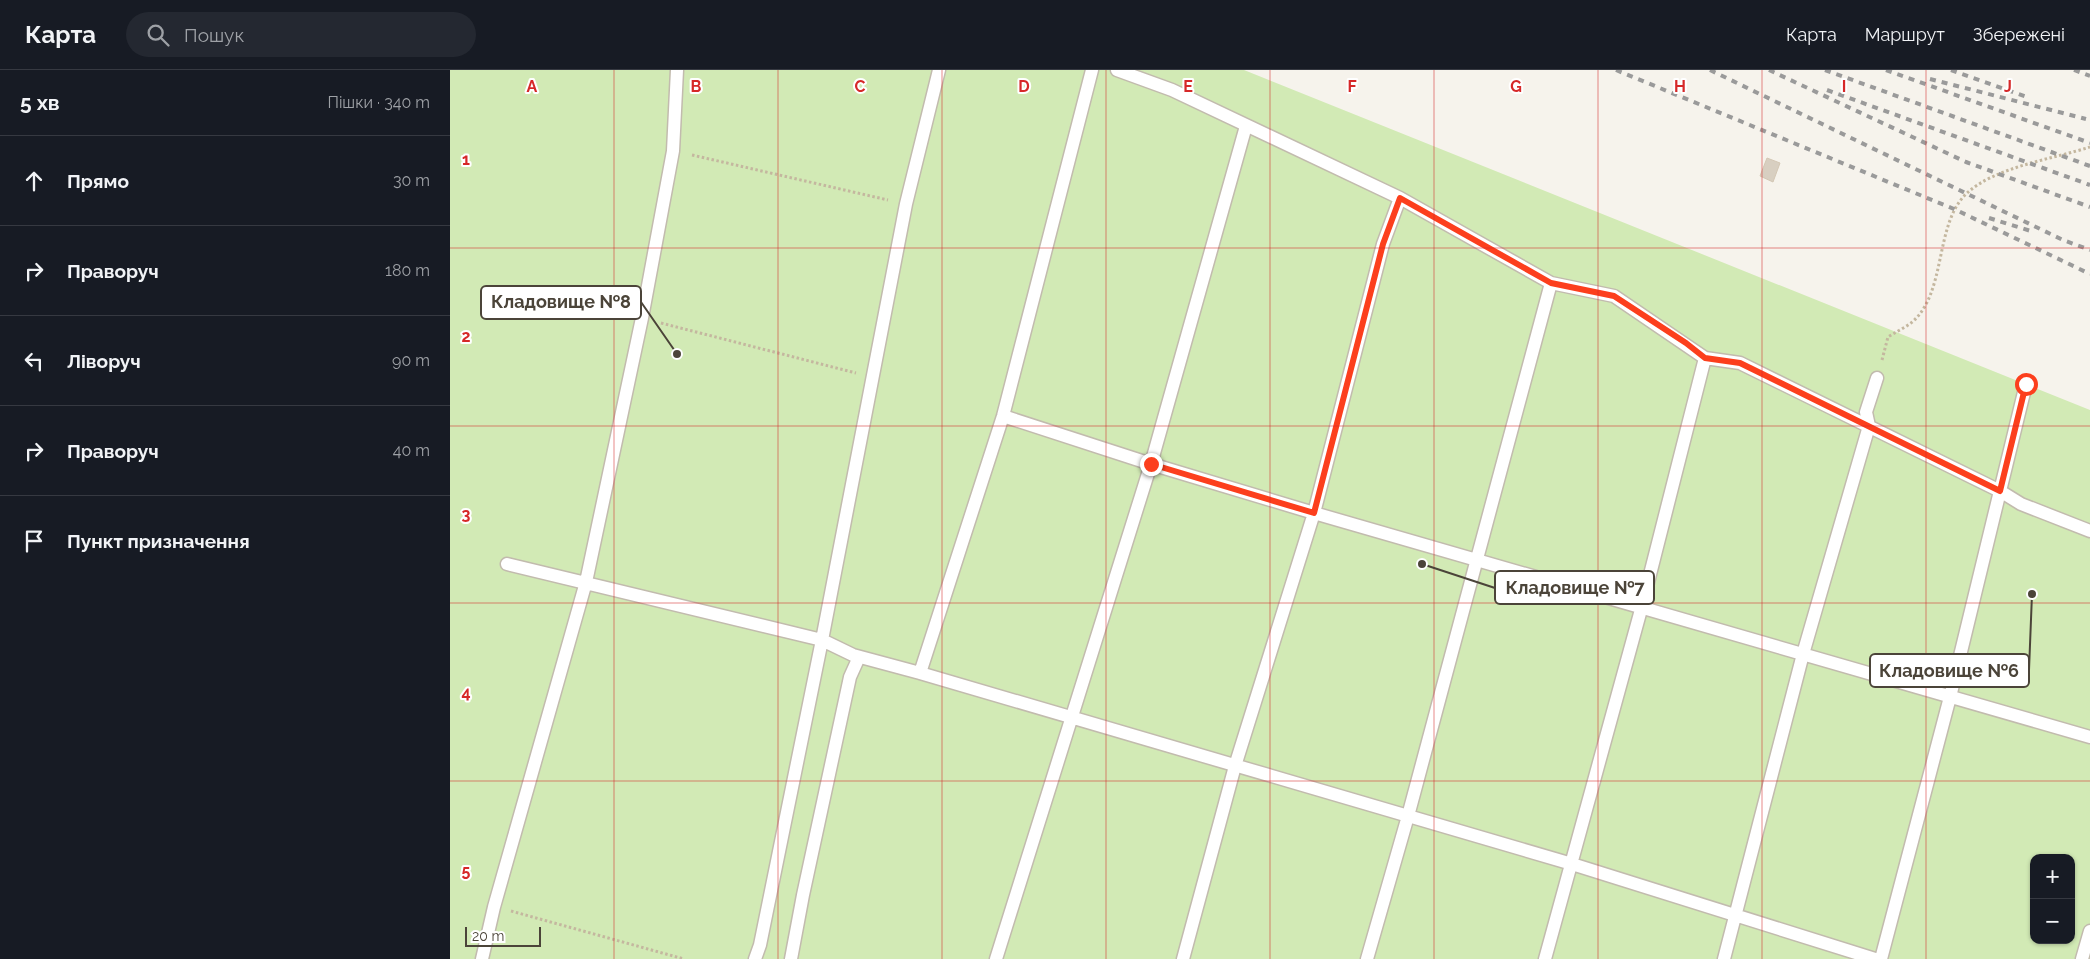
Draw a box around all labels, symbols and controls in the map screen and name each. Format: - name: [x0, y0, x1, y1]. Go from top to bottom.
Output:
- search box: [126, 12, 476, 57]
- text: Карта: [25, 20, 96, 49]
- icon: search: [144, 21, 172, 49]
- text: Пошук: [184, 24, 244, 46]
- text: Карта: [1786, 24, 1837, 45]
- text: Маршрут: [1865, 24, 1945, 45]
- text: Збережені: [1973, 24, 2065, 45]
- text: A: [527, 77, 538, 96]
- text: B: [691, 77, 702, 96]
- text: C: [855, 77, 866, 96]
- text: D: [1018, 77, 1030, 96]
- text: E: [1183, 77, 1193, 96]
- text: F: [1347, 77, 1357, 96]
- text: G: [1510, 77, 1522, 96]
- text: H: [1674, 77, 1686, 96]
- text: I: [1842, 77, 1846, 96]
- text: J: [2004, 77, 2012, 96]
- text: 5 хв: [20, 90, 60, 115]
- text: Пішки · 340 m: [327, 93, 430, 112]
- text: 1: [462, 150, 470, 169]
- icon: ahead: [20, 167, 48, 195]
- text: Прямо: [67, 170, 129, 192]
- text: 30 m: [393, 171, 430, 190]
- icon: right: [20, 257, 48, 285]
- text: Праворуч: [67, 260, 159, 282]
- text: 180 m: [385, 261, 430, 280]
- callout: Кладовище №8: [481, 286, 641, 319]
- text: Кладовище №8: [491, 291, 631, 312]
- text: 2: [461, 327, 471, 346]
- icon: left: [20, 347, 48, 375]
- text: Ліворуч: [67, 350, 141, 372]
- text: 90 m: [392, 351, 430, 370]
- route start: [2015, 373, 2038, 396]
- icon: right: [20, 437, 48, 465]
- text: Праворуч: [67, 440, 159, 462]
- text: 40 m: [393, 441, 430, 460]
- route end: [1140, 453, 1163, 476]
- text: 3: [462, 505, 471, 524]
- icon: arrive: [20, 527, 48, 555]
- text: Пункт призначення: [67, 530, 250, 552]
- callout: Кладовище №7: [1495, 571, 1654, 604]
- text: Кладовище №7: [1505, 577, 1645, 598]
- callout: Кладовище №6: [1870, 654, 2029, 687]
- text: Кладовище №6: [1879, 660, 2019, 681]
- text: 4: [461, 683, 471, 702]
- map controls: [2030, 854, 2075, 944]
- button: +: [2030, 854, 2075, 899]
- text: 5: [462, 861, 471, 880]
- button: −: [2030, 899, 2075, 944]
- scale bar: [465, 924, 541, 947]
- text: 20 m: [472, 928, 504, 944]

